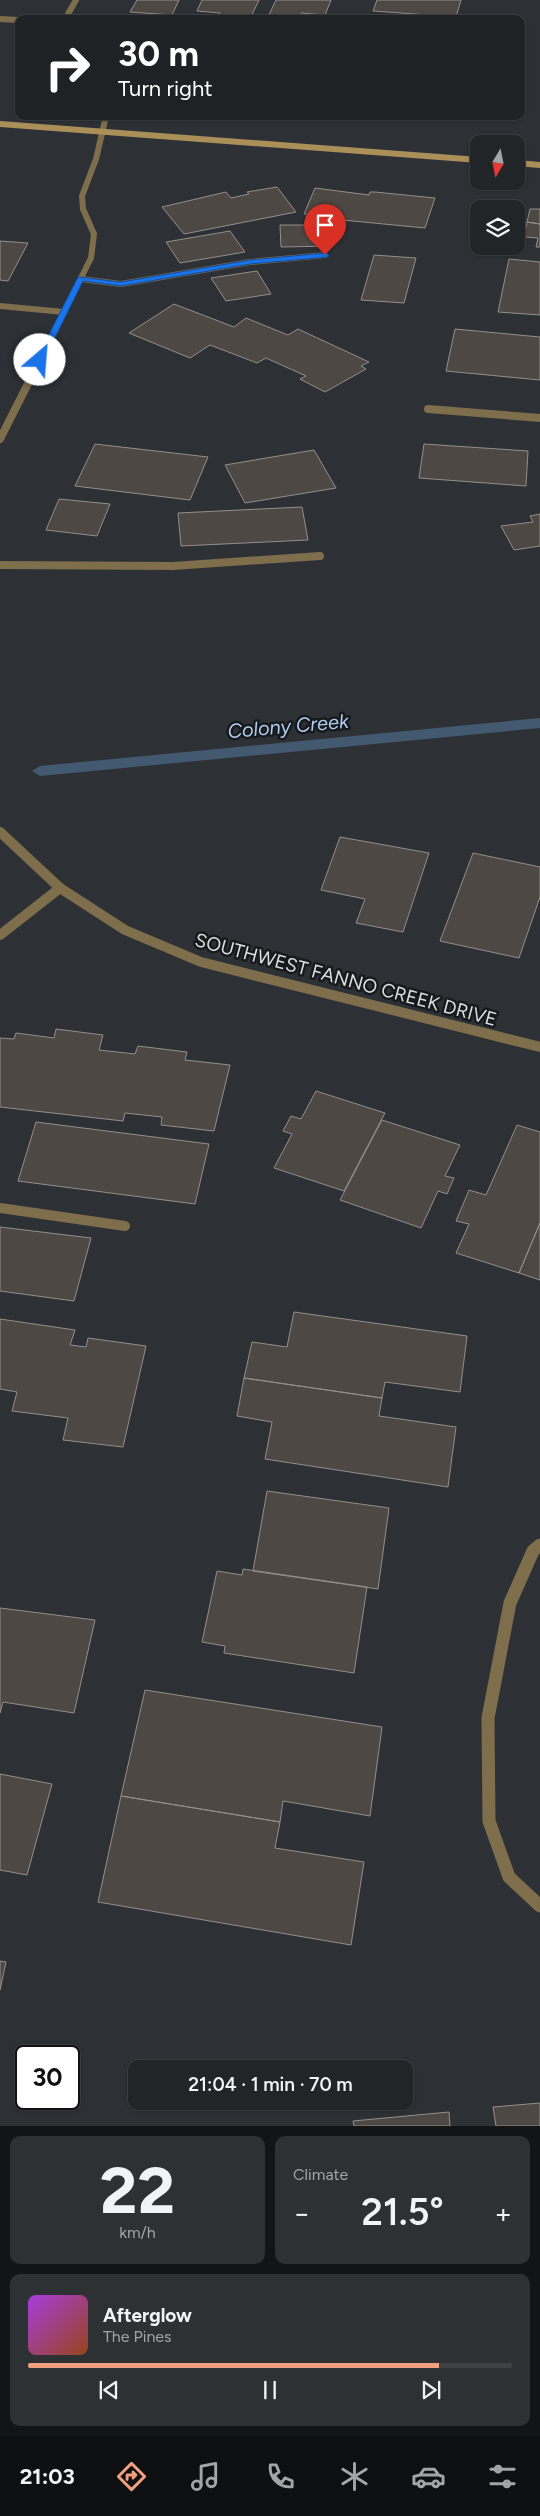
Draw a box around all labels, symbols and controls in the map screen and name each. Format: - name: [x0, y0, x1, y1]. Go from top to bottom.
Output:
- text: 30 m: [118, 33, 199, 75]
- icon: right: [35, 35, 100, 100]
- text: Turn right: [118, 75, 213, 102]
- north arrow: [470, 135, 525, 190]
- map controls: [470, 135, 525, 255]
- button: layers: [470, 200, 525, 255]
- pin: [304, 204, 346, 255]
- icon: arrive: [311, 211, 339, 239]
- position arrow: [13, 333, 65, 385]
- water label: Colony Creek: [226, 709, 351, 743]
- street label: SOUTHWEST FANNO CREEK DRIVE: [192, 928, 499, 1031]
- speed limit sign: 30: [15, 2045, 80, 2110]
- text: 21:04 · 1 min · 70 m: [188, 2073, 353, 2096]
- text: 22: [100, 2151, 175, 2229]
- text: Climate: [293, 2165, 348, 2184]
- text: 21.5°: [361, 2189, 444, 2235]
- text: −: [293, 2196, 310, 2230]
- text: +: [495, 2196, 512, 2230]
- text: km/h: [119, 2223, 156, 2242]
- text: Afterglow: [103, 2304, 192, 2327]
- text: The Pines: [103, 2327, 172, 2346]
- icon: previous: [95, 2376, 123, 2404]
- icon: pause: [256, 2376, 284, 2404]
- icon: next: [417, 2376, 445, 2404]
- icon: directions: [114, 2459, 149, 2494]
- icon: music: [188, 2459, 223, 2494]
- icon: phone: [263, 2459, 298, 2494]
- icon: climate: [337, 2459, 372, 2494]
- icon: car: [411, 2459, 446, 2494]
- icon: filters: [485, 2459, 520, 2494]
- text: 21:03: [20, 2463, 75, 2490]

